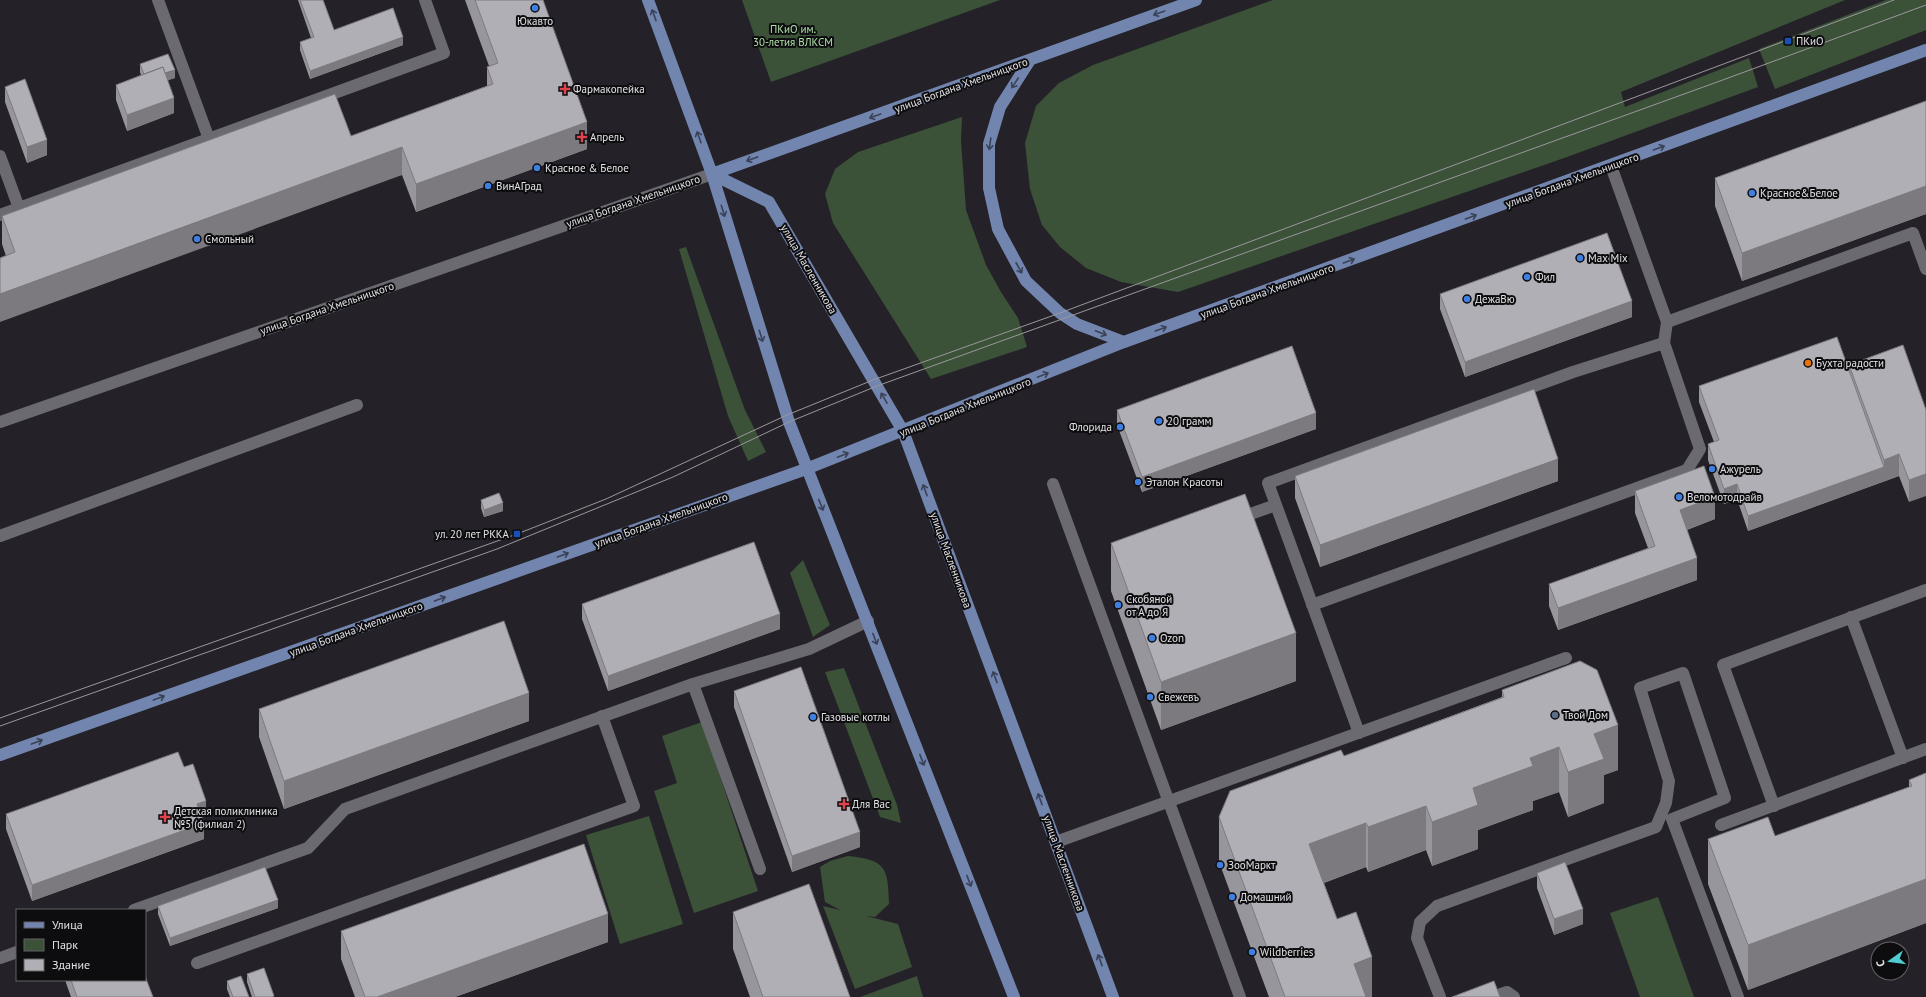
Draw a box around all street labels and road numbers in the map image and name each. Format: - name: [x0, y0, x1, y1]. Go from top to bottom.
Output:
- street label: улица Богдана Хмельницкого: [892, 54, 1030, 116]
- street label: улица Богдана Хмельницкого: [1503, 149, 1641, 211]
- street label: улица Богдана Хмельницкого: [564, 171, 702, 231]
- street label: улица Масленникова: [778, 222, 840, 316]
- street label: улица Богдана Хмельницкого: [1198, 260, 1336, 322]
- street label: улица Богдана Хмельницкого: [258, 278, 396, 338]
- street label: улица Богдана Хмельницкого: [897, 374, 1033, 440]
- street label: улица Богдана Хмельницкого: [592, 489, 730, 551]
- street label: улица Масленникова: [927, 510, 975, 610]
- street label: улица Богдана Хмельницкого: [287, 598, 425, 660]
- street label: улица Масленникова: [1040, 813, 1088, 913]

